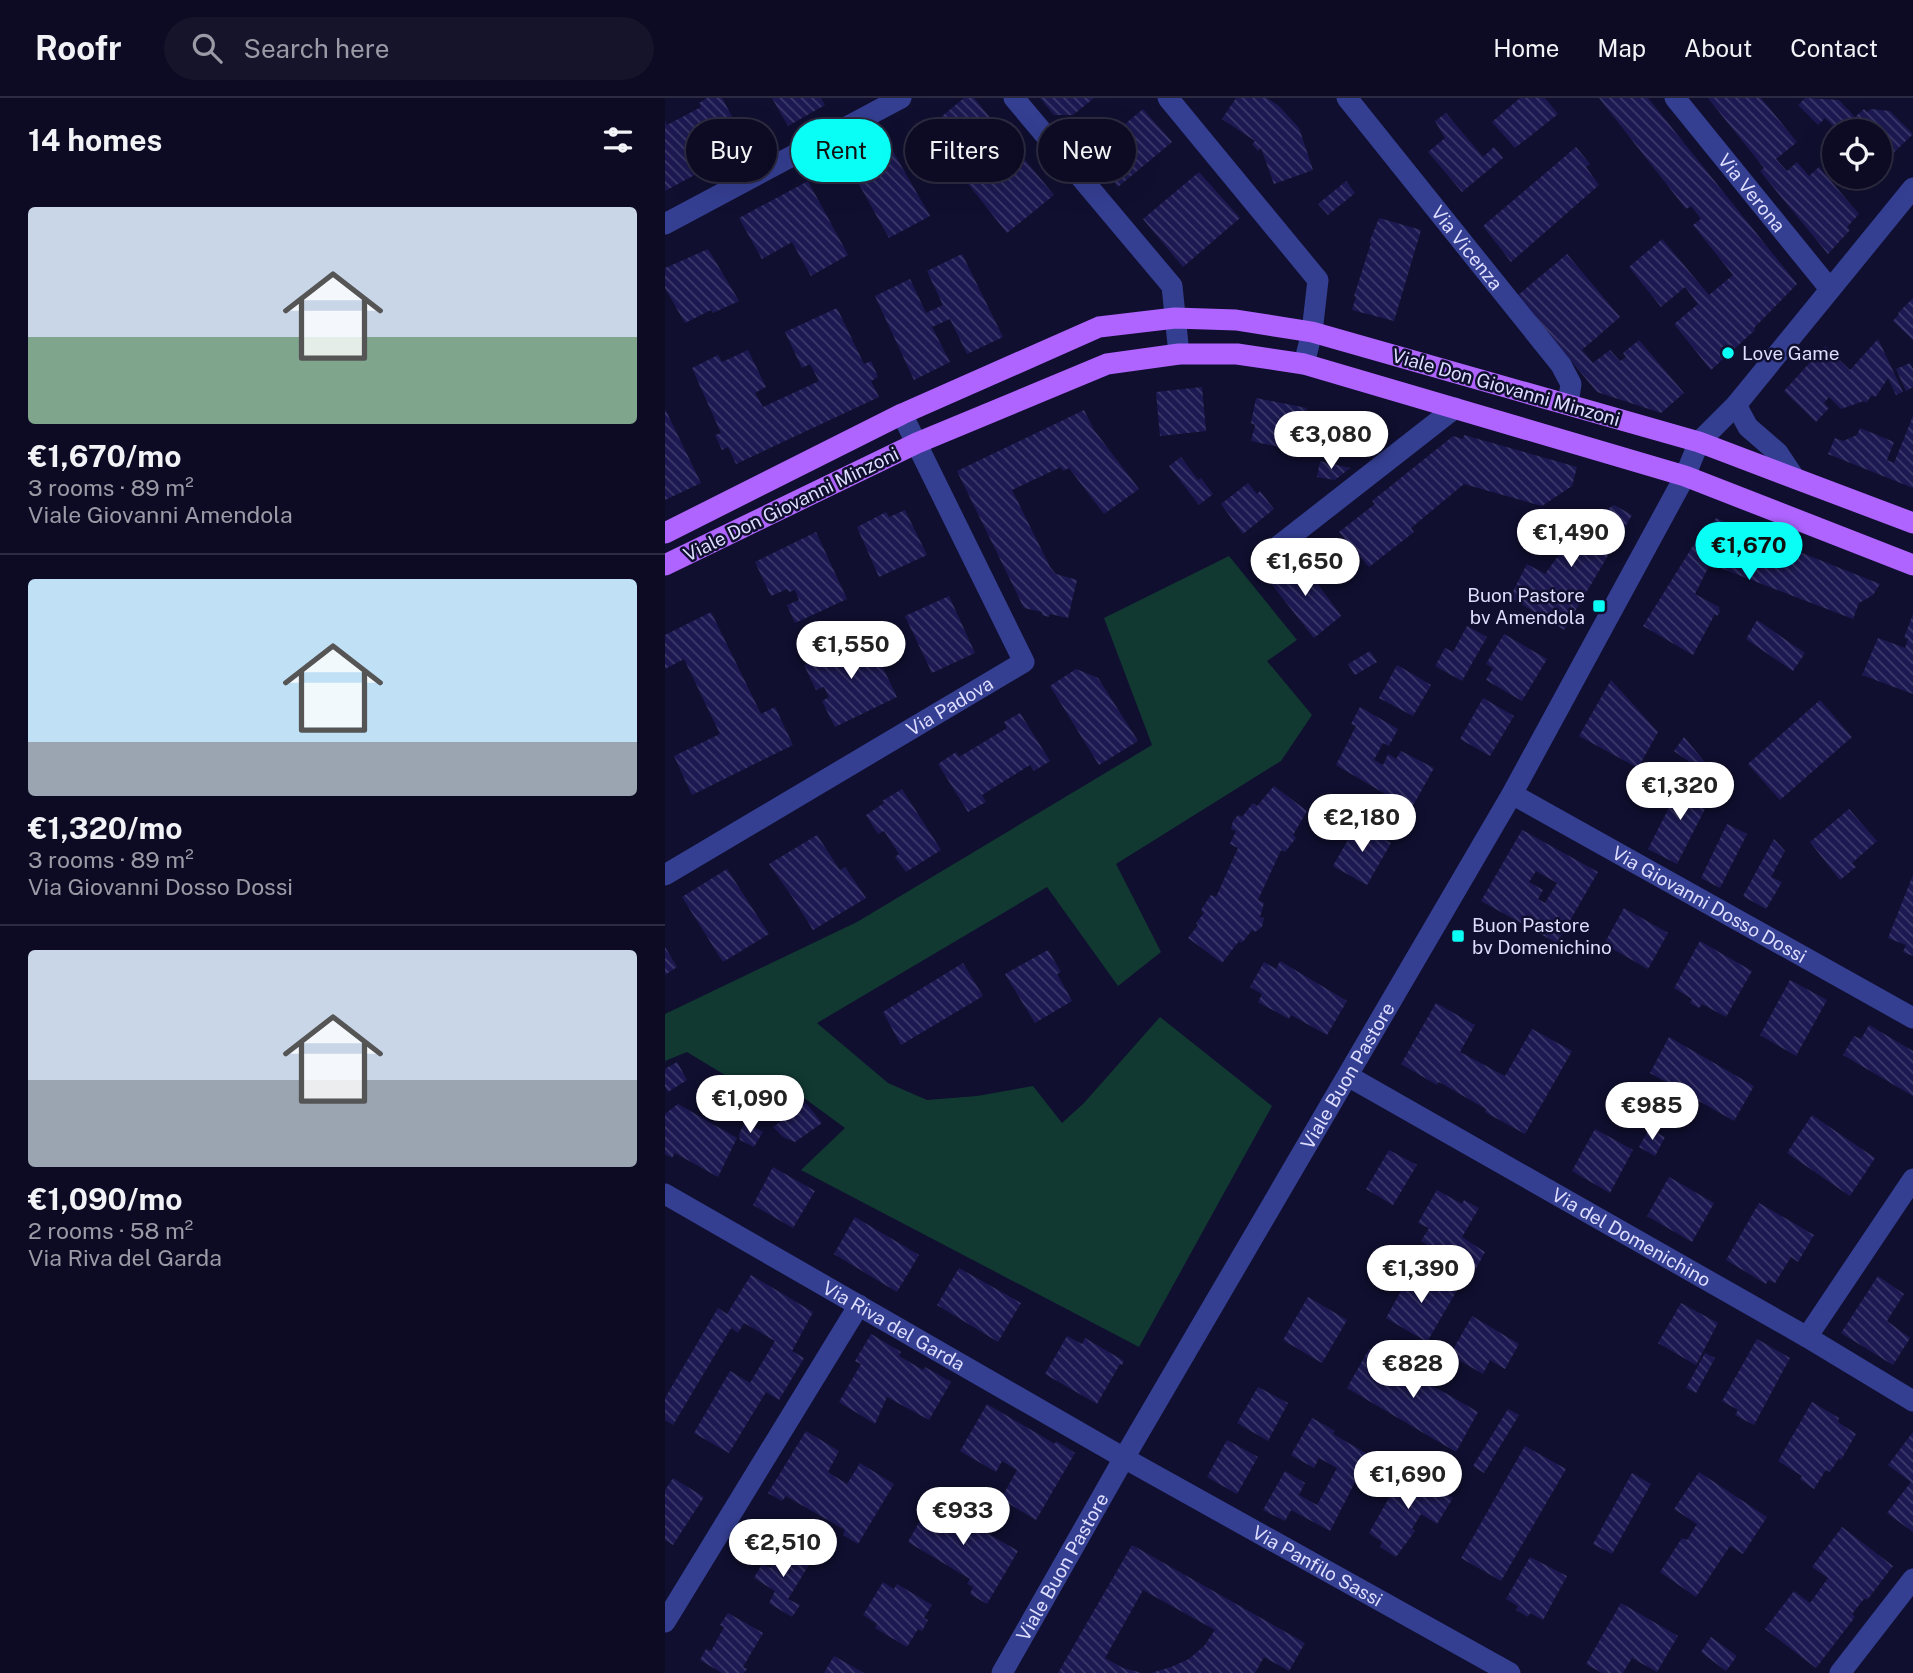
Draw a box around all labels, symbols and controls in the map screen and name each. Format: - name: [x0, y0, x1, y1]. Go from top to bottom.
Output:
- search box: [164, 17, 654, 80]
- text: Roofr: [35, 29, 122, 67]
- icon: search: [188, 29, 226, 67]
- text: Search here: [244, 33, 390, 64]
- text: Home: [1493, 34, 1559, 62]
- text: Map: [1597, 34, 1646, 62]
- text: About: [1684, 34, 1752, 62]
- text: Contact: [1790, 34, 1878, 62]
- chip: Buy: [686, 119, 777, 182]
- chip: Rent: [791, 119, 891, 182]
- chip: Filters: [905, 119, 1024, 182]
- chip: New: [1038, 119, 1136, 182]
- map controls: [1822, 119, 1892, 189]
- button: locate: [1822, 119, 1892, 189]
- icon: filters: [599, 121, 637, 159]
- text: 14 homes: [28, 122, 162, 158]
- street label: Via Verona: [1714, 149, 1790, 236]
- street label: Via Vicenza: [1427, 201, 1507, 294]
- icon: home: [270, 253, 396, 379]
- place label: Love Game: [1742, 342, 1839, 364]
- street label: Viale Don Giovanni Minzoni: [1389, 344, 1623, 430]
- marker: Love Game: [1720, 345, 1736, 361]
- pin: €3,080: [1274, 412, 1388, 471]
- text: €3,080: [1290, 420, 1372, 447]
- text: €1,670/mo: [28, 438, 181, 474]
- street label: Viale Don Giovanni Minzoni: [680, 442, 902, 566]
- text: 3 rooms · 89 m²: [28, 474, 194, 501]
- text: Viale Giovanni Amendola: [28, 501, 293, 528]
- pin: €1,490: [1514, 510, 1628, 569]
- text: €1,490: [1533, 518, 1609, 545]
- pin: €1,670: [1692, 522, 1806, 582]
- text: €1,670: [1711, 531, 1787, 558]
- pin: €1,650: [1248, 538, 1362, 598]
- text: €1,650: [1267, 547, 1343, 574]
- place label: Buon Pastore bv Amendola: [1467, 584, 1585, 628]
- marker: Buon Pastore bv Amendola: [1591, 598, 1607, 614]
- pin: €1,550: [794, 622, 908, 681]
- icon: home: [270, 625, 396, 751]
- text: €1,550: [812, 630, 890, 657]
- street label: Via Padova: [902, 672, 997, 740]
- pin: €1,320: [1623, 762, 1737, 822]
- text: €1,320: [1642, 771, 1718, 798]
- pin: €2,180: [1305, 794, 1419, 854]
- text: €2,180: [1324, 803, 1400, 830]
- text: €1,320/mo: [28, 810, 183, 846]
- street label: Via Giovanni Dosso Dossi: [1608, 841, 1810, 967]
- text: 3 rooms · 89 m²: [28, 846, 194, 873]
- text: Via Giovanni Dosso Dossi: [28, 873, 293, 900]
- place label: Buon Pastore bv Domenichino: [1472, 914, 1612, 958]
- marker: Buon Pastore bv Domenichino: [1450, 928, 1466, 944]
- icon: home: [270, 996, 396, 1122]
- street label: Viale Buon Pastore: [1296, 998, 1399, 1153]
- pin: €1,090: [693, 1076, 807, 1135]
- pin: €985: [1611, 1082, 1693, 1142]
- text: €1,090: [712, 1084, 788, 1111]
- text: €985: [1621, 1091, 1683, 1118]
- text: €1,090/mo: [28, 1181, 183, 1217]
- street label: Via del Domenichino: [1548, 1183, 1715, 1291]
- text: 2 rooms · 58 m²: [28, 1217, 193, 1244]
- text: Via Riva del Garda: [28, 1244, 222, 1271]
- pin: €1,390: [1364, 1246, 1478, 1305]
- text: €1,390: [1383, 1254, 1459, 1281]
- street label: Via Riva del Garda: [819, 1276, 969, 1375]
- pin: €828: [1372, 1340, 1454, 1400]
- text: €828: [1383, 1349, 1443, 1376]
- pin: €1,690: [1351, 1452, 1465, 1511]
- text: €1,690: [1370, 1460, 1446, 1487]
- pin: €933: [922, 1488, 1004, 1547]
- street label: Viale Buon Pastore: [1012, 1489, 1113, 1645]
- text: €933: [933, 1496, 993, 1523]
- pin: €2,510: [726, 1520, 840, 1579]
- street label: Via Panfilo Sassi: [1249, 1521, 1386, 1611]
- text: €2,510: [745, 1528, 821, 1555]

